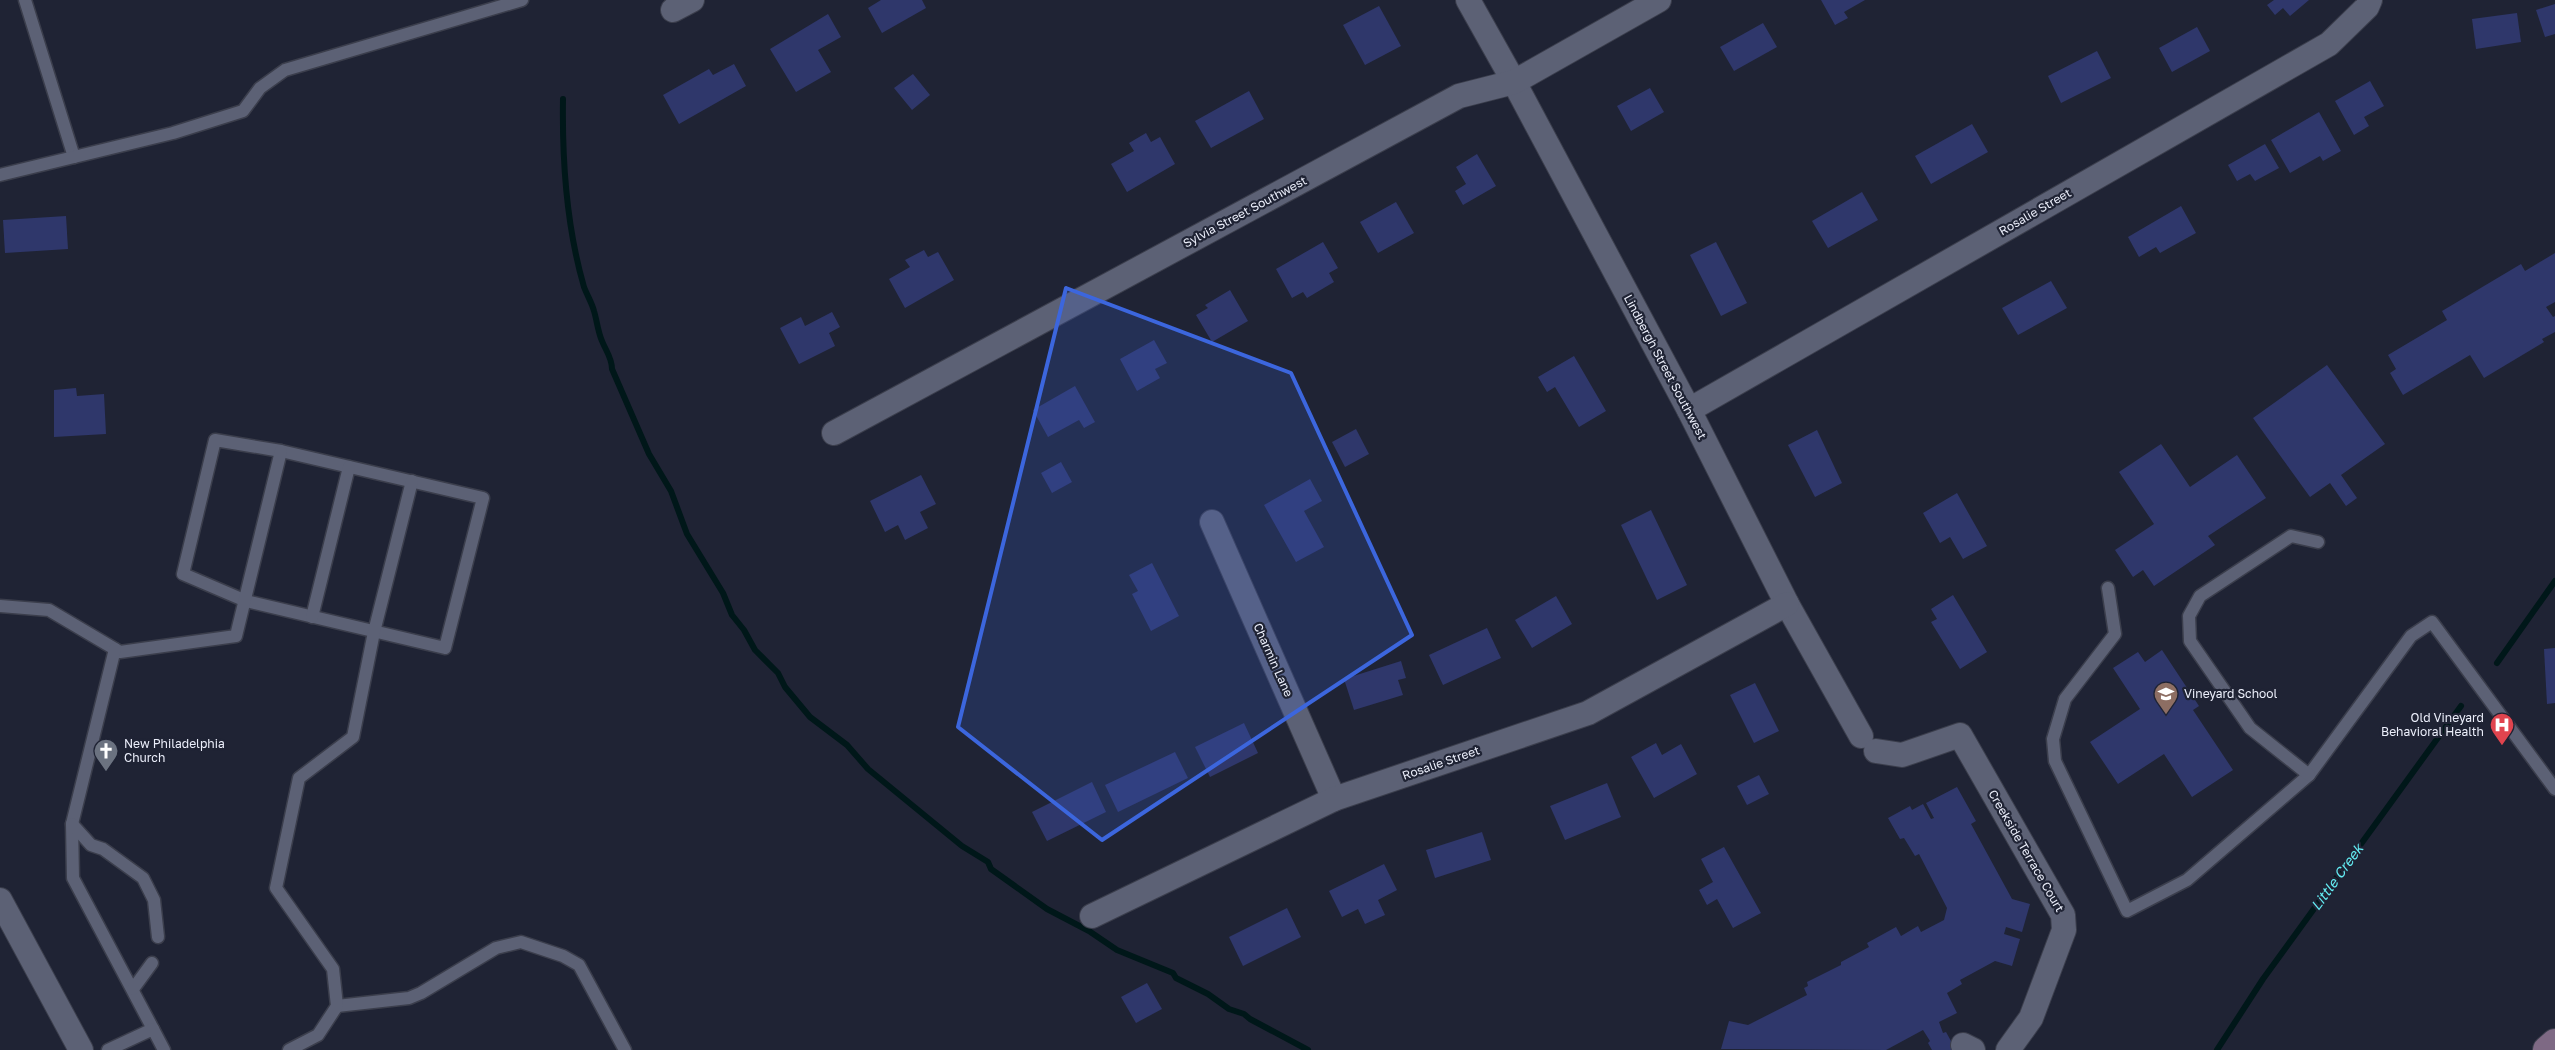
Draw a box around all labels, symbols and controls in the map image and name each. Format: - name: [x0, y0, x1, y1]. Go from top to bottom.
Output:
- street label: Sylvia Street Southwest: [1180, 172, 1309, 251]
- street label: Rosalie Street: [1996, 185, 2074, 238]
- street label: Lindbergh Street Southwest: [1621, 292, 1710, 442]
- street label: Charmin Lane: [1250, 621, 1296, 699]
- school or university icon: Vineyard School: [2153, 681, 2179, 715]
- place label: Vineyard School: [2184, 686, 2277, 701]
- place label: Old Vineyard Behavioral Health: [2381, 710, 2484, 739]
- hospital icon: Old Vineyard Behavioral Health: [2489, 712, 2515, 746]
- place label: New Philadelphia Church: [124, 736, 225, 765]
- church icon: New Philadelphia Church: [93, 738, 119, 772]
- street label: Rosalie Street: [1400, 742, 1482, 783]
- street label: Creekside Terrace Court: [1985, 787, 2068, 915]
- water label: Little Creek: [2307, 839, 2368, 913]

